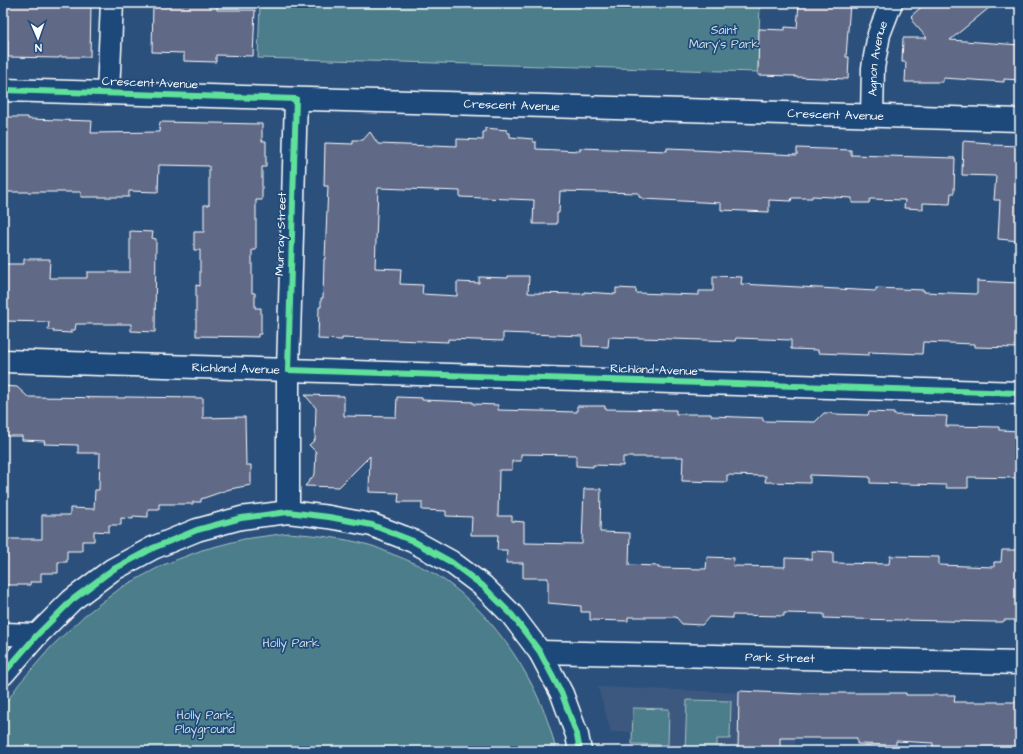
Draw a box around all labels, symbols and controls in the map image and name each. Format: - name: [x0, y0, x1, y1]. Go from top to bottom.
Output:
- north arrow: [18, 18, 58, 58]
- street label: Agnon Avenue: [864, 18, 892, 96]
- park label: Saint Mary's Park: [689, 22, 760, 54]
- text: N: [35, 40, 42, 55]
- street label: Crescent Avenue: [102, 73, 199, 93]
- street label: Crescent Avenue: [463, 95, 561, 115]
- street label: Crescent Avenue: [787, 105, 885, 124]
- street label: Murray Street: [271, 192, 292, 276]
- street label: Richland Avenue: [192, 358, 281, 378]
- street label: Richland Avenue: [610, 360, 699, 380]
- park label: Holly Park: [263, 635, 320, 653]
- street label: Park Street: [745, 648, 815, 667]
- park label: Holly Park Playground: [175, 707, 235, 739]

